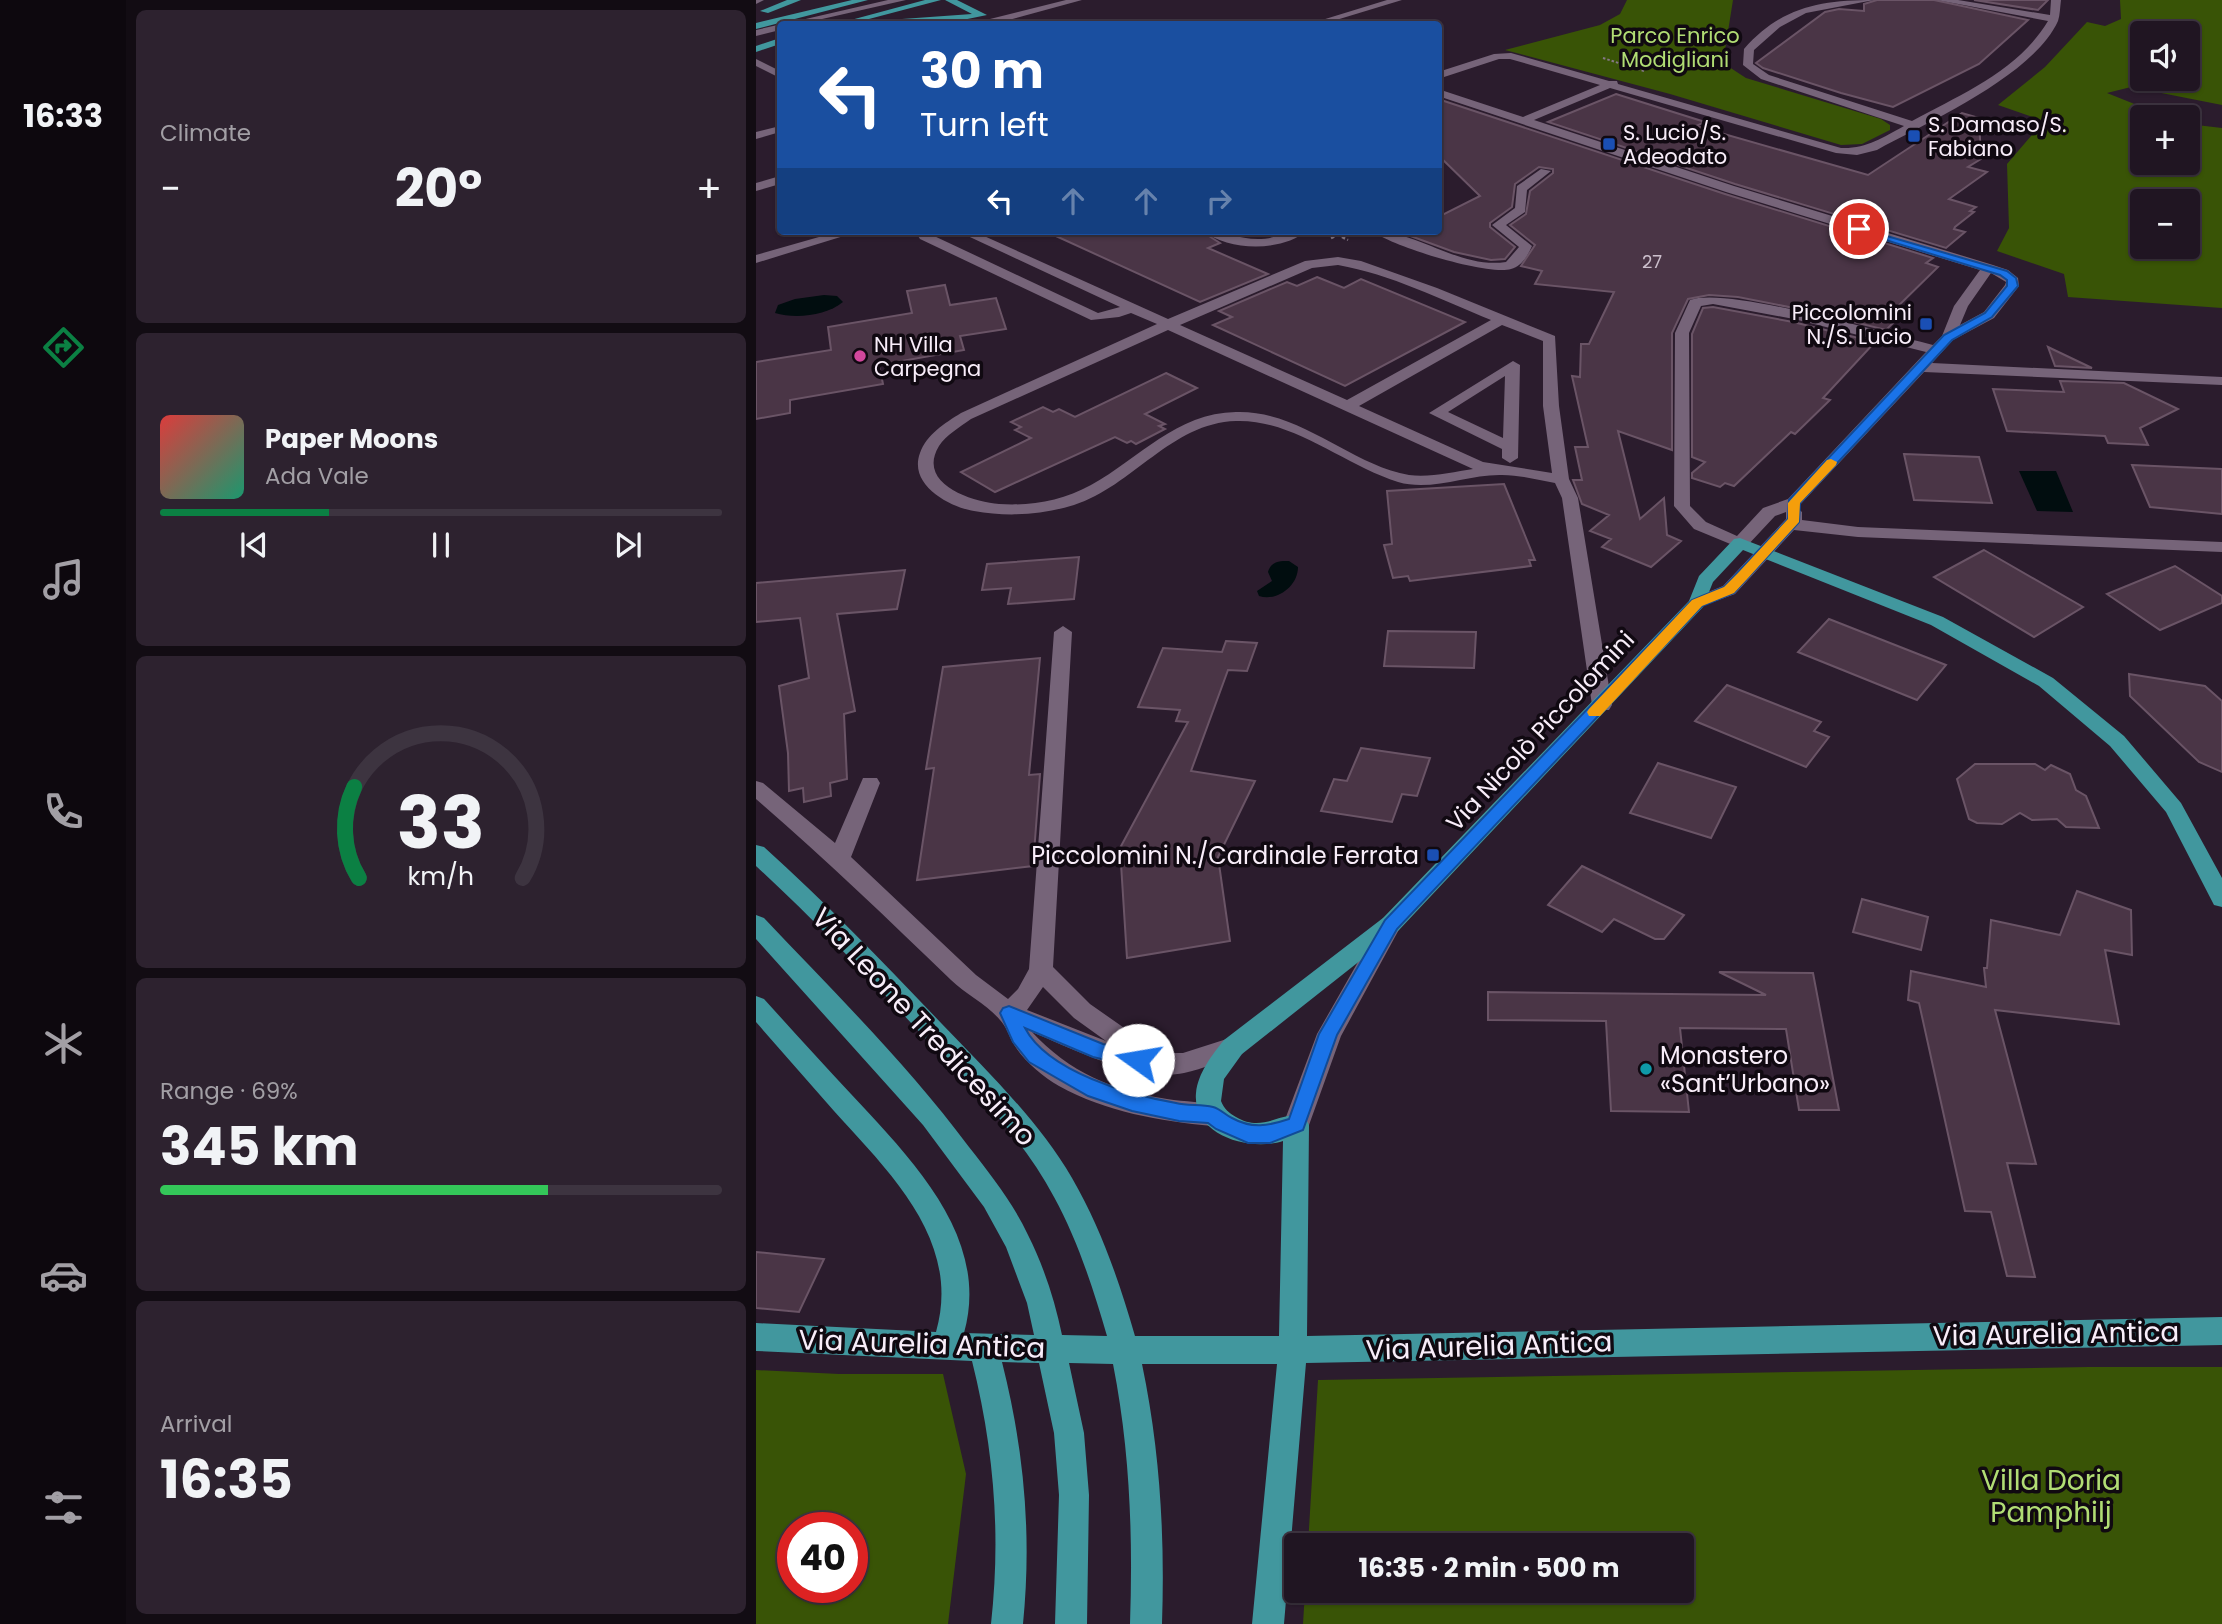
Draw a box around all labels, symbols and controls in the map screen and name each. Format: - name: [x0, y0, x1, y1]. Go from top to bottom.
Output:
- park label: Parco Enrico Modigliani: [1610, 21, 1740, 74]
- map controls: [2130, 21, 2200, 259]
- button: sound: [2130, 21, 2200, 91]
- text: 30 m: [920, 37, 1044, 105]
- icon: left: [805, 49, 896, 140]
- text: 16:33: [23, 93, 103, 138]
- text: Turn left: [920, 102, 1049, 147]
- button: +: [2130, 105, 2200, 175]
- place label: S. Damaso/S. Fabiano: [1928, 110, 2066, 163]
- text: Climate: [160, 117, 251, 149]
- place label: S. Lucio/S. Adeodato: [1623, 118, 1727, 171]
- marker: S. Damaso/S. Fabiano: [1906, 128, 1922, 144]
- marker: S. Lucio/S. Adeodato: [1601, 136, 1617, 152]
- text: 20°: [395, 152, 482, 225]
- text: −: [160, 162, 181, 215]
- text: +: [696, 162, 722, 215]
- icon: left: [981, 182, 1019, 220]
- icon: ahead: [1054, 182, 1092, 220]
- icon: ahead: [1127, 182, 1165, 220]
- icon: right: [1200, 182, 1238, 220]
- button: −: [2130, 189, 2200, 259]
- pin: [1829, 199, 1889, 259]
- icon: arrive: [1840, 210, 1878, 248]
- house number: 27: [1642, 249, 1662, 274]
- place label: Piccolomini N./S. Lucio: [1792, 298, 1912, 351]
- marker: Piccolomini N./S. Lucio: [1918, 316, 1934, 332]
- icon: directions: [39, 323, 88, 372]
- place label: NH Villa Carpegna: [874, 330, 981, 383]
- marker: NH Villa Carpegna: [852, 348, 868, 364]
- text: Paper Moons: [265, 421, 438, 457]
- text: Ada Vale: [265, 460, 369, 492]
- icon: previous: [235, 526, 273, 564]
- icon: pause: [422, 526, 460, 564]
- icon: next: [609, 526, 647, 564]
- icon: music: [39, 555, 88, 604]
- street label: Via Nicolò Piccolomini: [1438, 624, 1642, 838]
- text: 33: [397, 772, 485, 873]
- icon: phone: [39, 787, 88, 836]
- place label: Piccolomini N./Cardinale Ferrata: [1031, 839, 1419, 872]
- marker: Piccolomini N./Cardinale Ferrata: [1425, 847, 1441, 863]
- text: km/h: [408, 859, 474, 894]
- street label: Via Leone Tredicesimo: [803, 899, 1045, 1155]
- icon: climate: [39, 1019, 88, 1068]
- position arrow: [1101, 1023, 1175, 1097]
- place label: Monastero «Sant’Urbano»: [1660, 1039, 1830, 1100]
- marker: Monastero «Sant’Urbano»: [1638, 1061, 1654, 1077]
- text: Range · 69%: [160, 1075, 298, 1107]
- text: 345 km: [160, 1110, 359, 1183]
- icon: car: [39, 1251, 88, 1300]
- street label: Via Aurelia Antica: [1932, 1312, 2180, 1356]
- street label: Via Aurelia Antica: [798, 1320, 1046, 1368]
- street label: Via Aurelia Antica: [1365, 1322, 1613, 1370]
- text: Arrival: [160, 1408, 232, 1440]
- text: 16:35: [160, 1443, 293, 1516]
- park label: Villa Doria Pamphilj: [1981, 1461, 2121, 1532]
- icon: filters: [39, 1483, 88, 1532]
- speed limit sign: 40: [777, 1512, 868, 1603]
- text: 16:35 · 2 min · 500 m: [1359, 1550, 1619, 1586]

